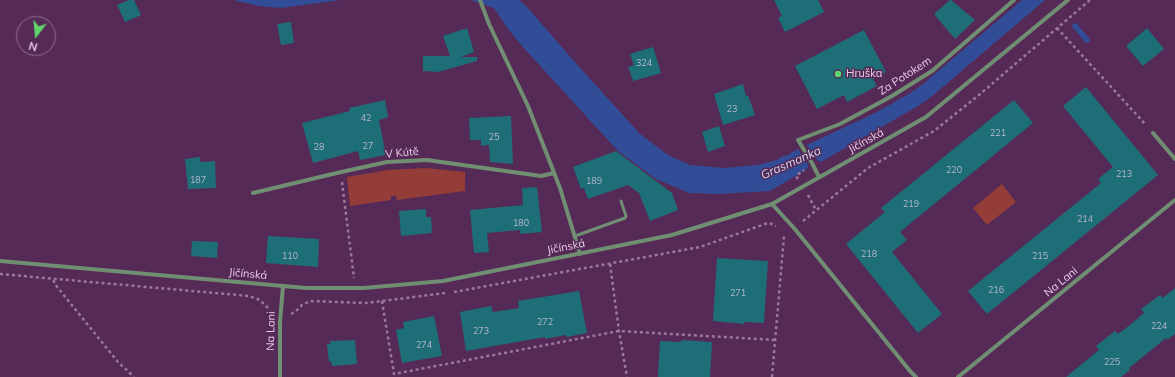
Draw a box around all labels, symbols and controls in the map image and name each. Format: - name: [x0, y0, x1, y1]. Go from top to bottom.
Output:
- north arrow: [16, 16, 56, 56]
- text: N: [27, 39, 39, 54]
- street label: Za Potokem: [876, 54, 934, 98]
- house number: 324: [636, 58, 652, 68]
- place label: Hruška: [846, 67, 882, 81]
- marker: Hruška: [833, 69, 843, 79]
- house number: 23: [727, 104, 737, 114]
- house number: 42: [361, 113, 371, 123]
- street label: Jičínská: [846, 126, 886, 156]
- house number: 221: [990, 128, 1006, 138]
- house number: 25: [489, 132, 499, 142]
- house number: 27: [363, 141, 373, 151]
- house number: 28: [314, 142, 324, 152]
- water label: Grasmanka: [759, 143, 823, 183]
- street label: V Kútě: [385, 145, 419, 161]
- house number: 220: [946, 165, 962, 175]
- house number: 213: [1116, 169, 1132, 179]
- house number: 187: [190, 175, 206, 185]
- house number: 189: [586, 176, 602, 186]
- house number: 219: [903, 199, 919, 209]
- house number: 214: [1077, 214, 1093, 224]
- house number: 180: [513, 218, 529, 228]
- street label: Jičínská: [546, 237, 586, 257]
- house number: 218: [861, 249, 877, 259]
- house number: 110: [282, 251, 298, 261]
- house number: 215: [1032, 251, 1048, 261]
- street label: Na Lani: [1042, 264, 1080, 300]
- street label: Jičínská: [228, 266, 268, 282]
- house number: 216: [988, 285, 1004, 295]
- house number: 271: [730, 288, 746, 298]
- street label: Na Lani: [264, 311, 278, 351]
- house number: 272: [537, 317, 553, 327]
- house number: 224: [1151, 321, 1167, 331]
- house number: 273: [473, 326, 489, 336]
- house number: 274: [416, 340, 432, 350]
- house number: 225: [1104, 357, 1120, 367]

